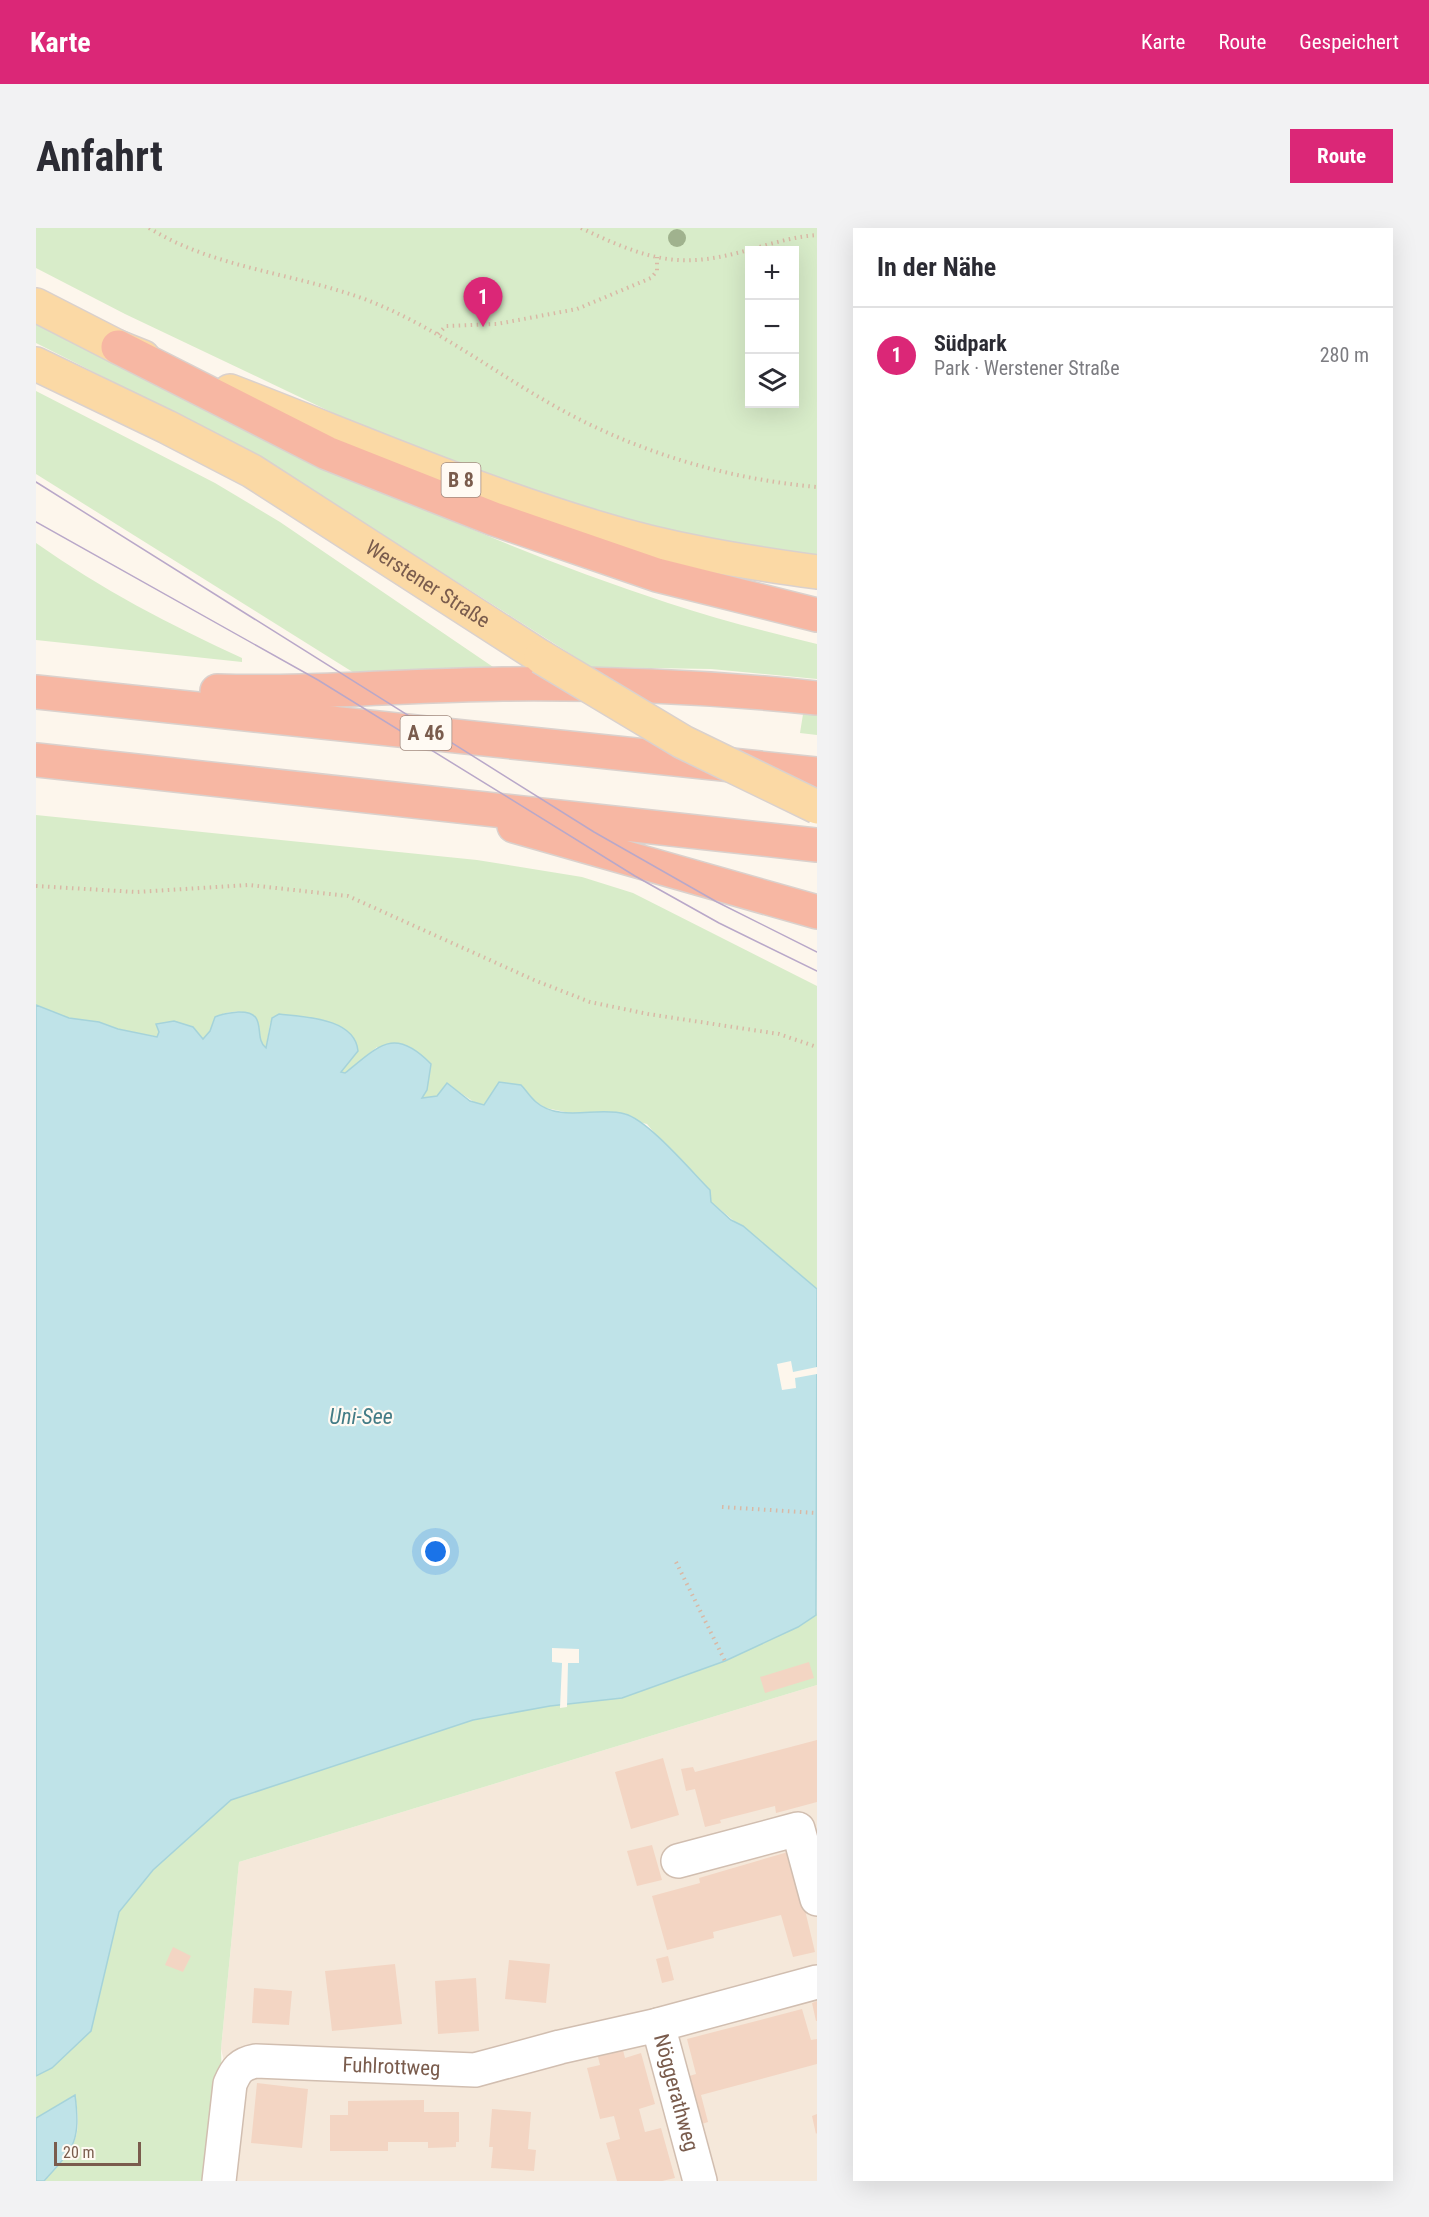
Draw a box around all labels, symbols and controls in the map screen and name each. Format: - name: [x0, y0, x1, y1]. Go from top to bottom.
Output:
- text: Karte: [30, 26, 91, 59]
- text: Karte: [1141, 30, 1185, 54]
- text: Route: [1218, 30, 1266, 54]
- text: Gespeichert: [1299, 30, 1399, 54]
- button: Route: [1290, 129, 1393, 183]
- text: Anfahrt: [36, 132, 163, 181]
- map controls: [745, 246, 799, 408]
- button: +: [745, 246, 799, 300]
- text: In der Nähe: [877, 252, 996, 282]
- pin: 1: [464, 278, 502, 327]
- button: −: [745, 300, 799, 354]
- text: Südpark: [934, 331, 1007, 356]
- text: 1: [891, 343, 902, 367]
- text: 280 m: [1320, 343, 1369, 367]
- button: layers: [745, 354, 799, 408]
- text: Park · Werstener Straße: [934, 356, 1120, 380]
- road number: B 8: [442, 463, 480, 497]
- street label: Werstener Straße: [361, 535, 494, 633]
- road number: A 46: [400, 716, 452, 750]
- water label: Uni-See: [329, 1404, 393, 1429]
- your location: [421, 1537, 450, 1566]
- street label: Nöggerathweg: [649, 2031, 703, 2154]
- street label: Fuhlrottweg: [342, 2053, 441, 2081]
- scale bar: [54, 2139, 141, 2166]
- text: 20 m: [63, 2143, 95, 2162]

